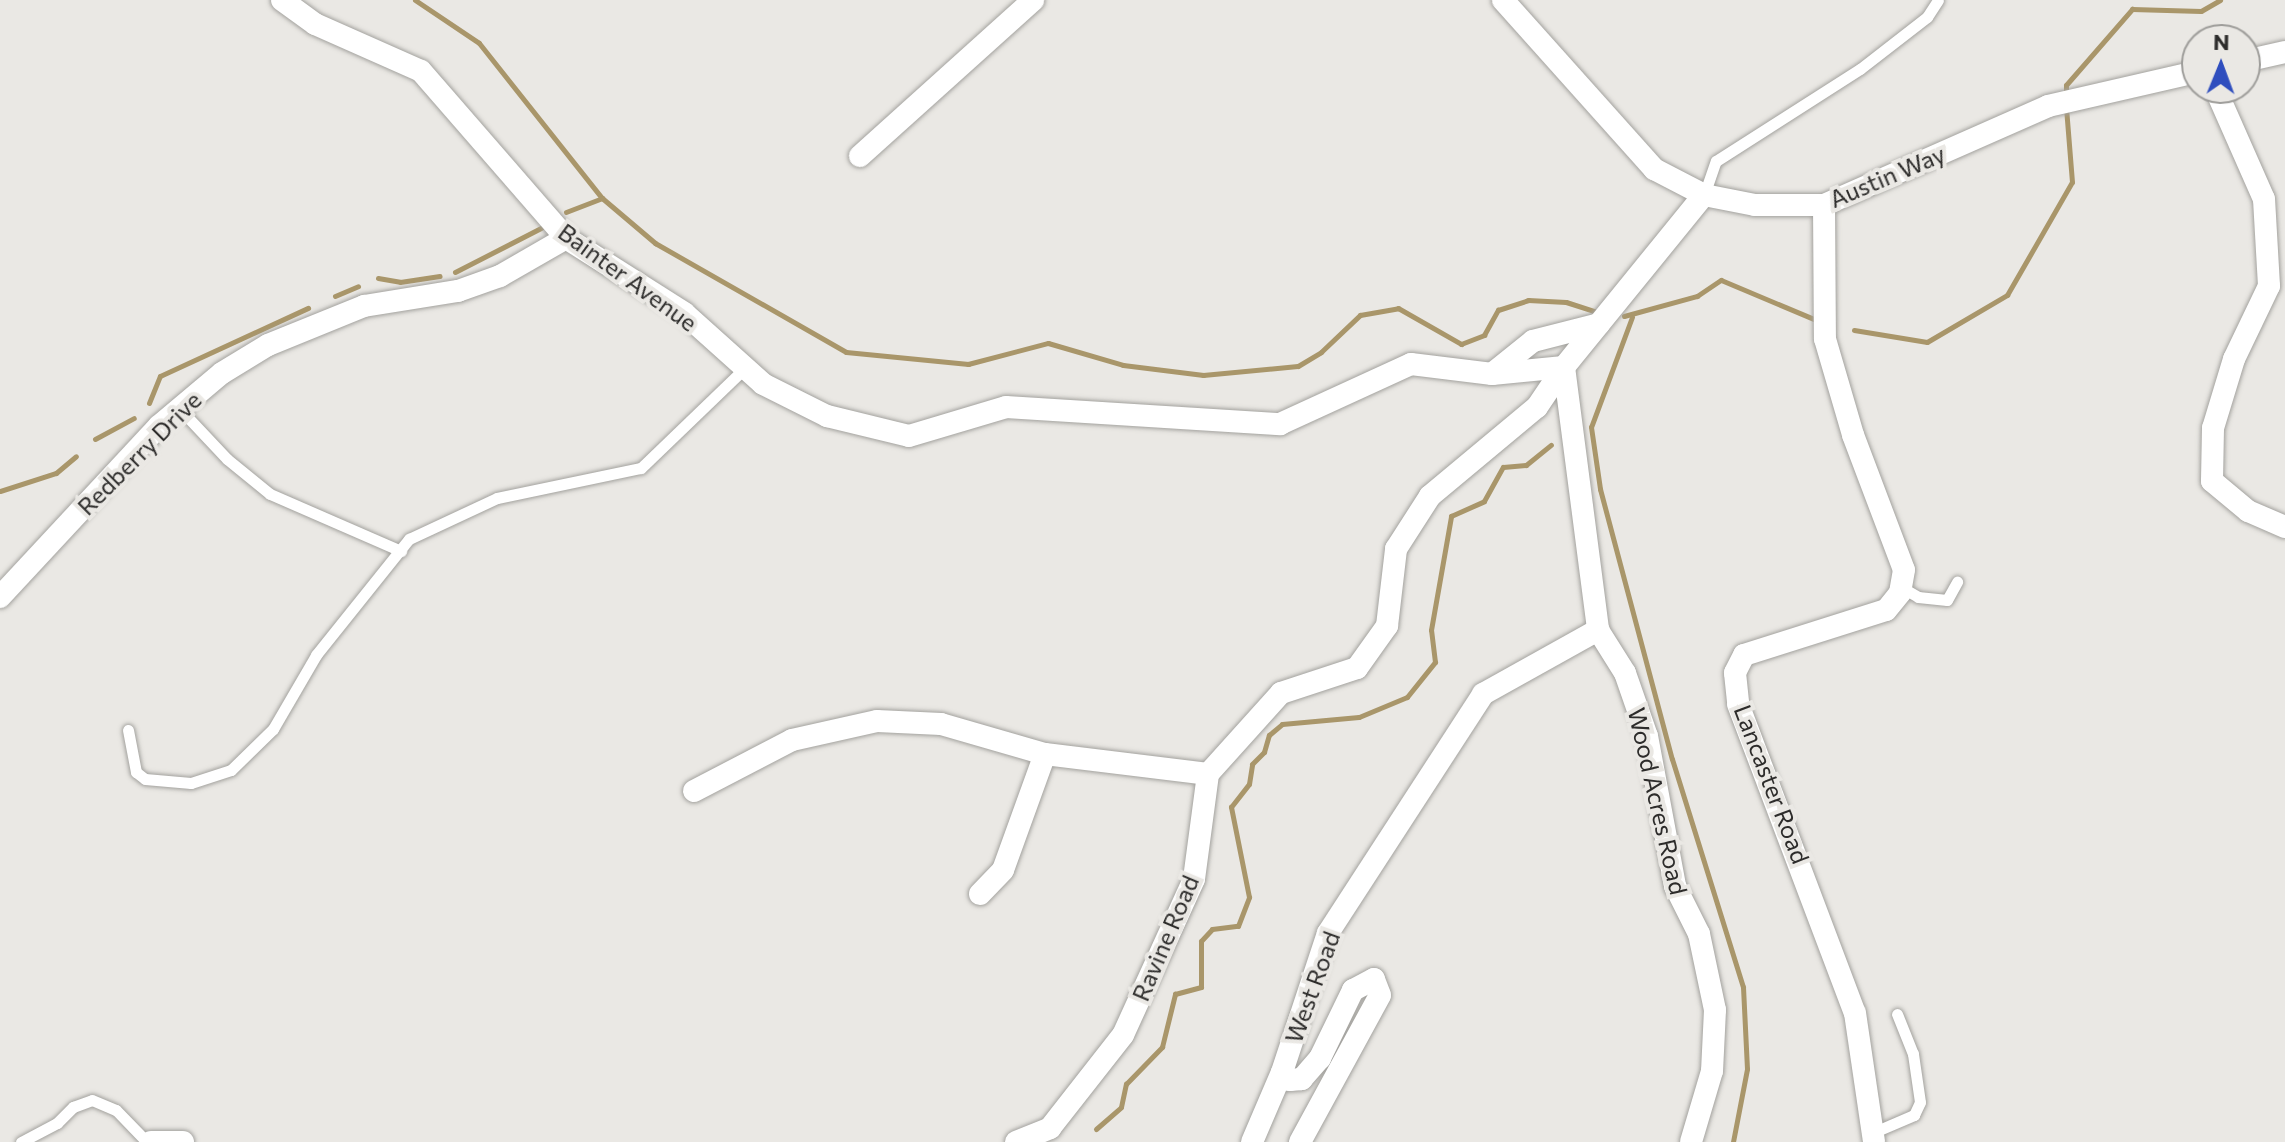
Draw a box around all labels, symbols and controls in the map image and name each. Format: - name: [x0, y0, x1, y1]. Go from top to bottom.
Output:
- north arrow: [2181, 24, 2261, 104]
- text: N: [2213, 28, 2230, 55]
- street label: Austin Way: [1825, 139, 1949, 213]
- street label: Bainter Avenue: [553, 217, 703, 337]
- street label: Redberry Drive: [71, 385, 207, 521]
- street label: Lancaster Road: [1728, 700, 1816, 868]
- street label: Wood Acres Road: [1622, 705, 1694, 897]
- street label: Ravine Road: [1126, 871, 1204, 1005]
- street label: West Road: [1278, 927, 1346, 1047]

